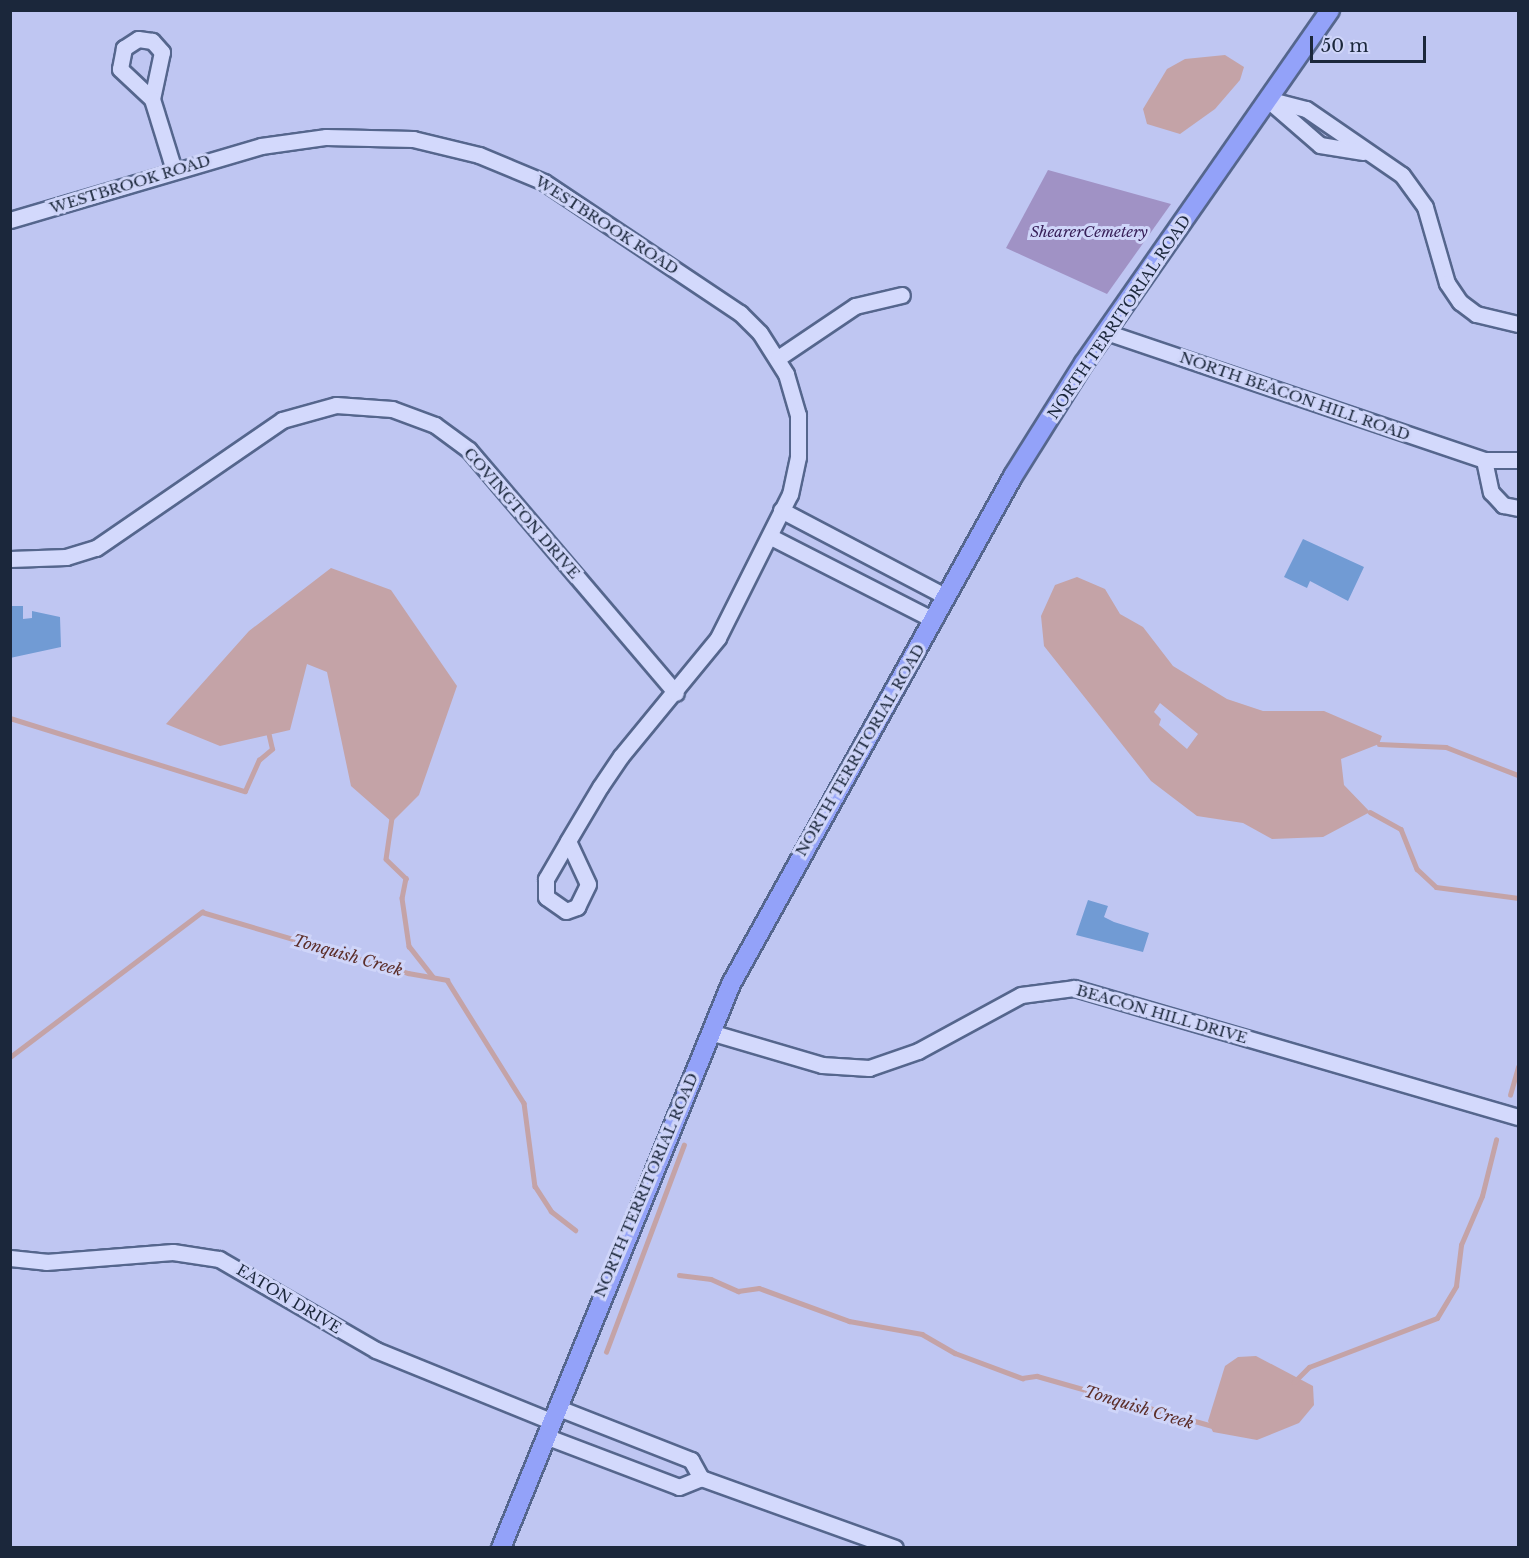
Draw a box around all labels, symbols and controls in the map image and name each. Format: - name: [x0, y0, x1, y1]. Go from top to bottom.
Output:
- scale bar: [1313, 24, 1428, 62]
- text: 50 m: [1321, 35, 1369, 57]
- street label: WESTBROOK ROAD: [47, 151, 213, 217]
- street label: WESTBROOK ROAD: [532, 172, 682, 278]
- street label: NORTH TERRITORIAL ROAD: [1044, 211, 1194, 423]
- park label: ShearerCemetery: [1030, 223, 1148, 241]
- street label: NORTH BEACON HILL ROAD: [1177, 348, 1413, 444]
- street label: COVINGTON DRIVE: [460, 444, 584, 582]
- street label: NORTH TERRITORIAL ROAD: [792, 640, 928, 860]
- water label: Tonquish Creek: [291, 930, 405, 980]
- street label: BEACON HILL DRIVE: [1074, 981, 1250, 1047]
- street label: NORTH TERRITORIAL ROAD: [590, 1070, 702, 1300]
- street label: EATON DRIVE: [233, 1261, 345, 1337]
- water label: Tonquish Creek: [1082, 1381, 1196, 1433]

